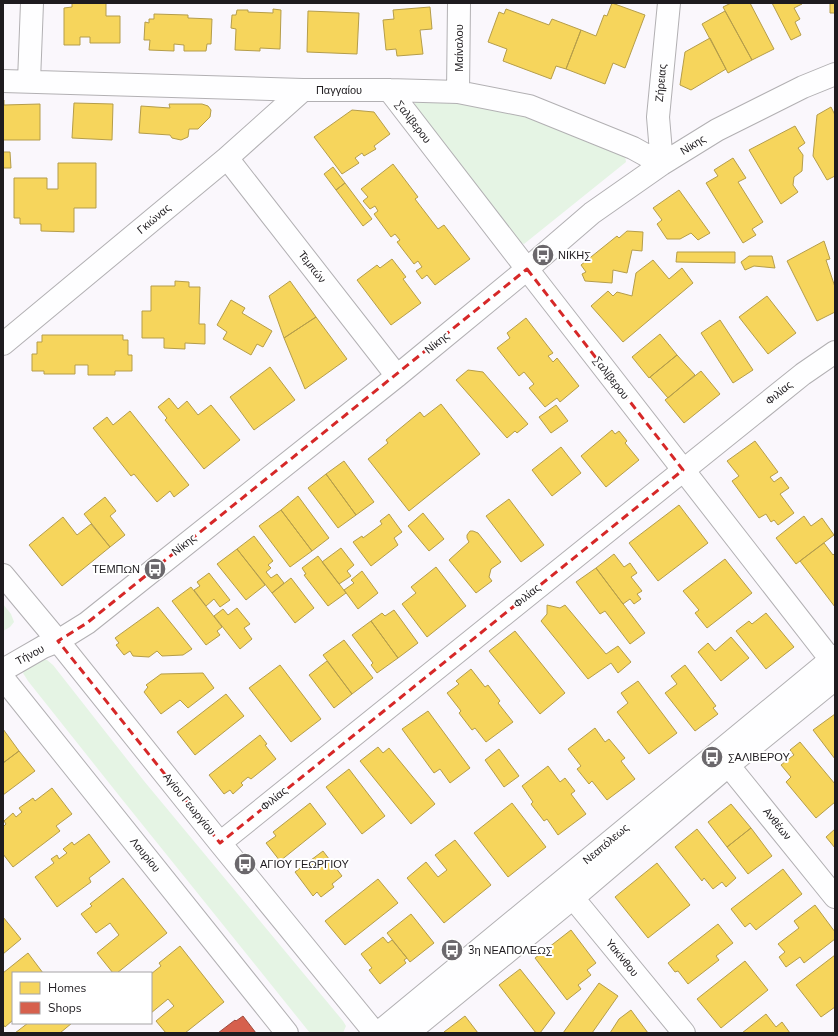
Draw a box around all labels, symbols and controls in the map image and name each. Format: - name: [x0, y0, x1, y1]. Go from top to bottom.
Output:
- street label: Μαίναλου: [452, 24, 467, 72]
- street label: Ζήρειας: [652, 63, 670, 103]
- street label: Παγγαίου: [316, 83, 362, 98]
- street label: Σαλίβερου: [392, 97, 434, 147]
- street label: Νίκης: [677, 131, 709, 159]
- street label: Γκιώνας: [134, 200, 174, 238]
- bus stop icon: ΝΙΚΗΣ: [530, 242, 556, 268]
- street label: Τεμπών: [295, 248, 330, 287]
- place label: ΝΙΚΗΣ: [558, 248, 591, 263]
- street label: Νίκης: [422, 329, 452, 357]
- street label: Σαλίβερου: [590, 353, 632, 403]
- street label: Φιλίας: [762, 377, 796, 409]
- street label: Νίκης: [169, 531, 199, 559]
- bus stop icon: ΤΕΜΠΩΝ: [142, 556, 168, 582]
- place label: ΤΕΜΠΩΝ: [92, 562, 140, 577]
- street label: Φιλίας: [510, 580, 544, 612]
- street label: Τήνου: [13, 641, 47, 669]
- bus stop icon: ΣΑΛΙΒΕΡΟΥ: [699, 744, 725, 770]
- place label: ΣΑΛΙΒΕΡΟΥ: [728, 750, 791, 765]
- street label: Αγίου Γεωργίου: [159, 770, 219, 838]
- street label: Φιλίας: [257, 783, 291, 815]
- street label: Ανθέων: [759, 805, 795, 844]
- street label: Νεαπόλεως: [580, 820, 632, 868]
- street label: Λαυρίου: [126, 835, 164, 875]
- bus stop icon: ΑΓΙΟΥ ΓΕΩΡΓΙΟΥ: [232, 851, 258, 877]
- place label: ΑΓΙΟΥ ΓΕΩΡΓΙΟΥ: [260, 857, 349, 872]
- street label: Υακίνθου: [602, 936, 642, 980]
- bus stop icon: 3η ΝΕΑΠΟΛΕΩΣ: [439, 937, 465, 963]
- place label: 3η ΝΕΑΠΟΛΕΩΣ: [468, 943, 553, 958]
- legend: [12, 972, 152, 1024]
- text: Homes: [48, 980, 86, 996]
- text: Shops: [48, 1000, 82, 1016]

